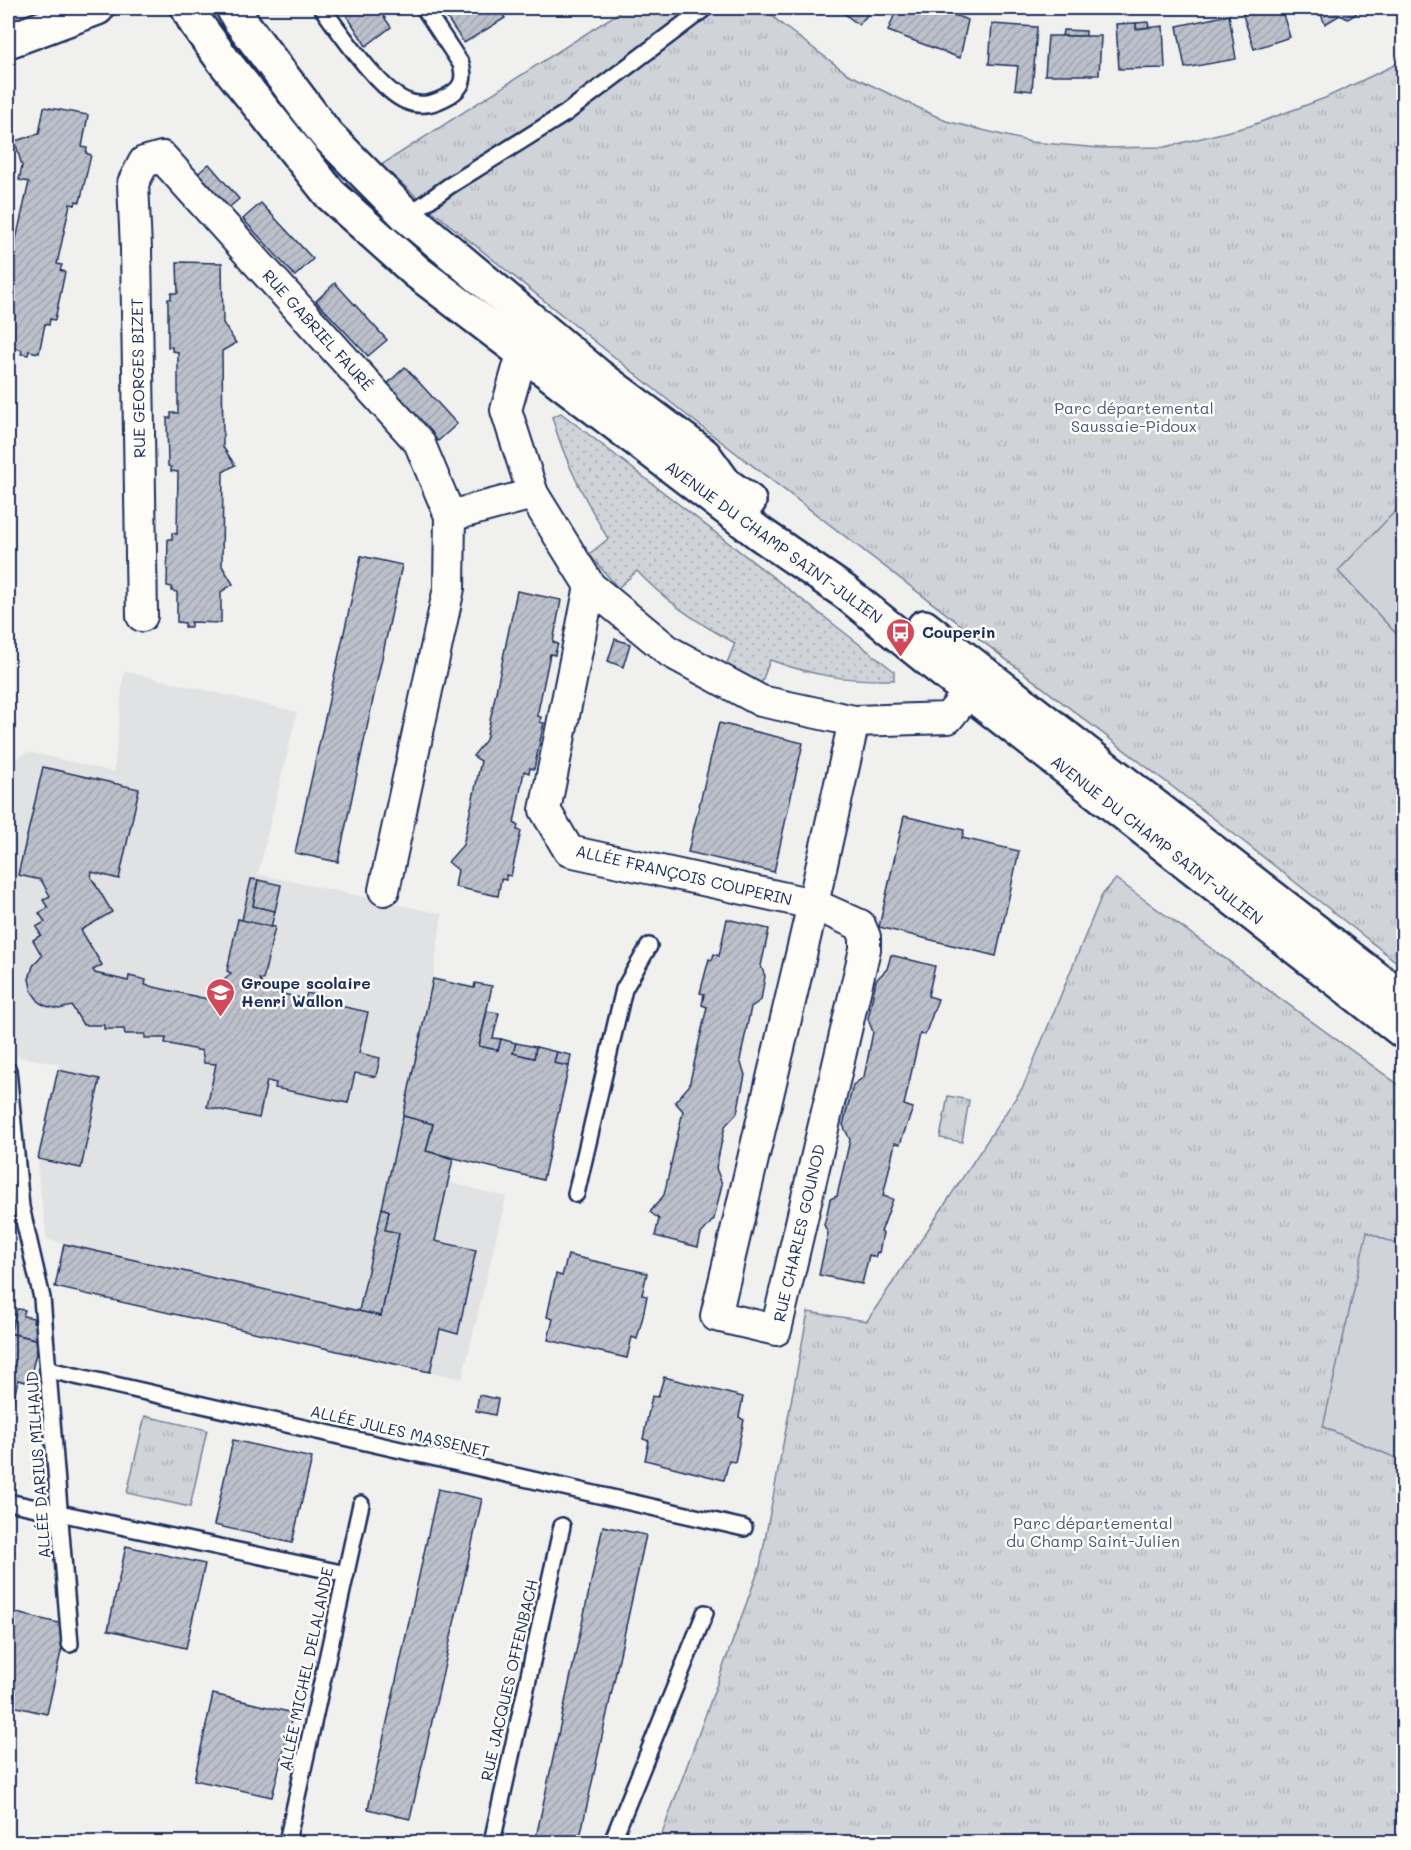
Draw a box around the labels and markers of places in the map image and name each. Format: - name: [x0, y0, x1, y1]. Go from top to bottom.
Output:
- bus stop icon: Couperin: [885, 616, 917, 658]
- place label: Couperin: [922, 621, 995, 642]
- place label: Groupe scolaire Henri Wallon: [241, 972, 371, 1011]
- school or university icon: Groupe scolaire Henri Wallon: [204, 976, 236, 1018]

